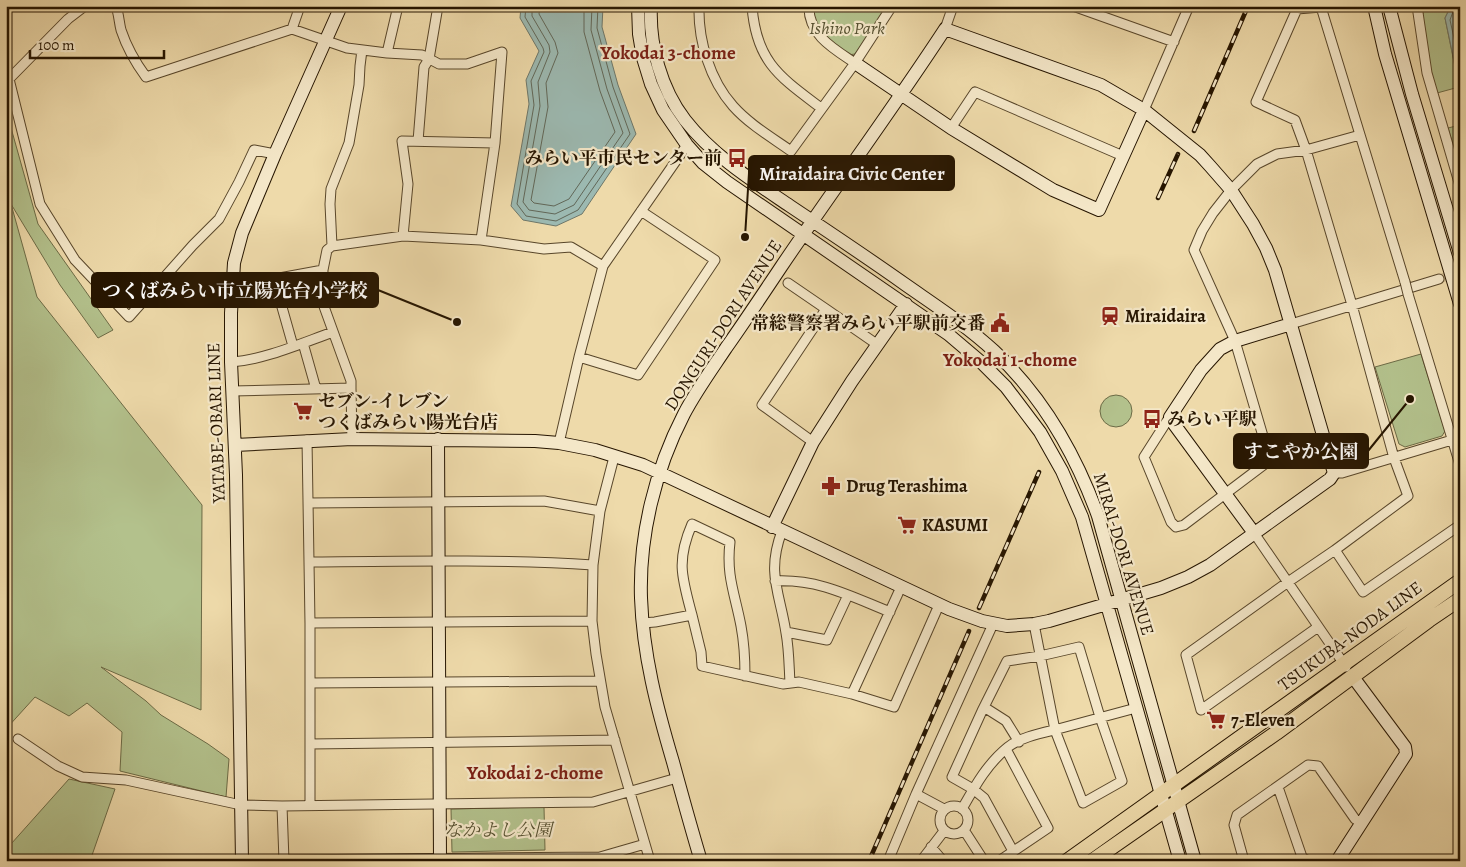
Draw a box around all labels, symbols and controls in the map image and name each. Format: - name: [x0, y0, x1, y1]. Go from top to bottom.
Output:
- park label: Ishino Park: [809, 16, 885, 40]
- scale bar: [30, 28, 164, 60]
- text: 100 m: [38, 35, 75, 55]
- district label: Yokodai 3-chome: [599, 40, 736, 66]
- place label: みらい平市民センター前: [525, 146, 722, 170]
- bus stop icon: みらい平市民センター前: [726, 147, 748, 169]
- callout: Miraidaira Civic Center: [749, 156, 954, 190]
- text: Miraidaira Civic Center: [759, 161, 945, 187]
- street label: DONGURI-DORI AVENUE: [659, 235, 787, 415]
- callout: つくばみらい市立陽光台小学校: [92, 273, 378, 307]
- text: つくばみらい市立陽光台小学校: [102, 278, 368, 304]
- place label: Miraidaira: [1125, 304, 1206, 328]
- station icon: Miraidaira: [1099, 305, 1121, 327]
- place label: 常総警察署みらい平駅前交番: [751, 311, 985, 335]
- public building icon: 常総警察署みらい平駅前交番: [989, 312, 1011, 334]
- street label: YATABE-OBARI LINE: [201, 343, 231, 504]
- district label: Yokodai 1-chome: [942, 347, 1077, 373]
- place label: セブン-イレブン つくばみらい陽光台店: [318, 389, 498, 434]
- supermarket icon: セブン-イレブン つくばみらい陽光台店: [292, 400, 314, 422]
- place label: みらい平駅: [1167, 407, 1257, 431]
- bus stop icon: みらい平駅: [1141, 408, 1163, 430]
- callout: すこやか公園: [1234, 434, 1368, 468]
- text: すこやか公園: [1244, 439, 1358, 465]
- street label: MIRAI-DORI AVENUE: [1088, 470, 1160, 638]
- place label: Drug Terashima: [846, 474, 968, 498]
- pharmacy icon: Drug Terashima: [820, 475, 842, 497]
- place label: KASUMI: [922, 513, 988, 537]
- supermarket icon: KASUMI: [896, 514, 918, 536]
- street label: TSUKUBA-NODA LINE: [1273, 576, 1427, 696]
- place label: 7-Eleven: [1231, 708, 1295, 732]
- supermarket icon: 7-Eleven: [1205, 709, 1227, 731]
- district label: Yokodai 2-chome: [466, 760, 603, 786]
- park label: なかよし公園: [444, 818, 555, 842]

